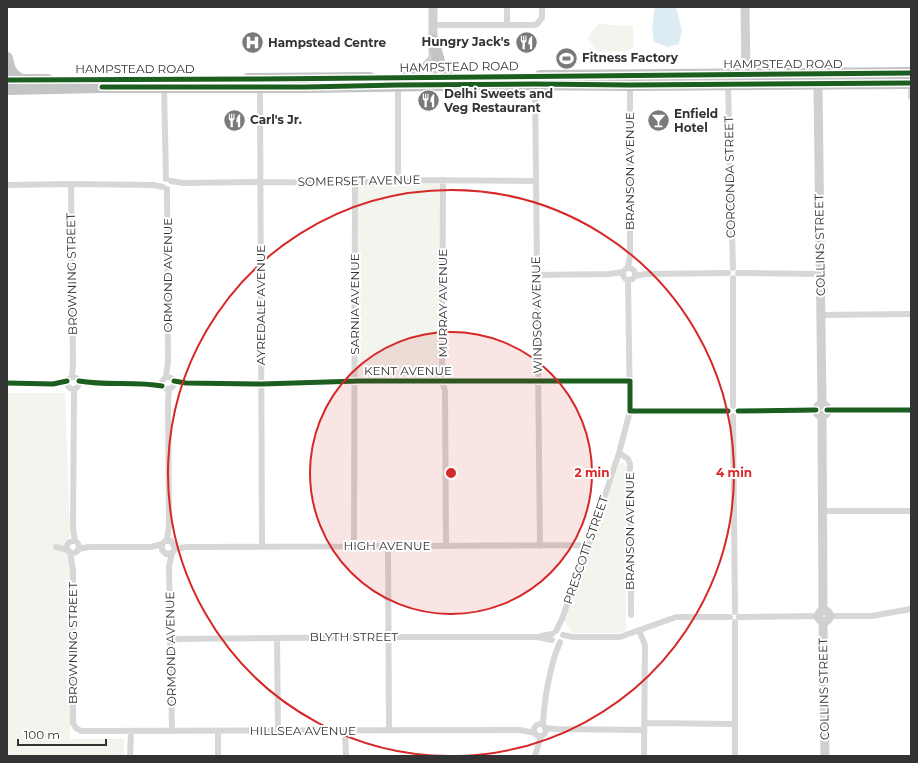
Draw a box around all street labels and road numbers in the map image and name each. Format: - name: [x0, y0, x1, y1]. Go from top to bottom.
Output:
- street label: HAMPSTEAD ROAD: [723, 56, 843, 71]
- street label: HAMPSTEAD ROAD: [399, 58, 519, 75]
- street label: HAMPSTEAD ROAD: [75, 61, 195, 76]
- street label: BRANSON AVENUE: [622, 112, 637, 230]
- street label: CORCONDA STREET: [721, 116, 738, 238]
- street label: SOMERSET AVENUE: [297, 172, 420, 189]
- street label: COLLINS STREET: [811, 194, 828, 296]
- street label: BROWNING STREET: [63, 213, 80, 335]
- street label: ORMOND AVENUE: [160, 218, 175, 332]
- street label: AYREDALE AVENUE: [253, 245, 268, 365]
- street label: MURRAY AVENUE: [435, 249, 450, 357]
- street label: SARNIA AVENUE: [347, 253, 362, 355]
- street label: WINDSOR AVENUE: [528, 256, 545, 374]
- street label: KENT AVENUE: [364, 363, 452, 378]
- street label: BRANSON AVENUE: [622, 472, 637, 590]
- street label: PRESCOTT STREET: [560, 494, 611, 606]
- street label: HIGH AVENUE: [343, 538, 431, 553]
- street label: BROWNING STREET: [65, 582, 80, 704]
- street label: ORMOND AVENUE: [162, 591, 179, 707]
- street label: BLYTH STREET: [310, 629, 398, 644]
- street label: COLLINS STREET: [815, 638, 832, 740]
- street label: HILLSEA AVENUE: [250, 723, 356, 738]

